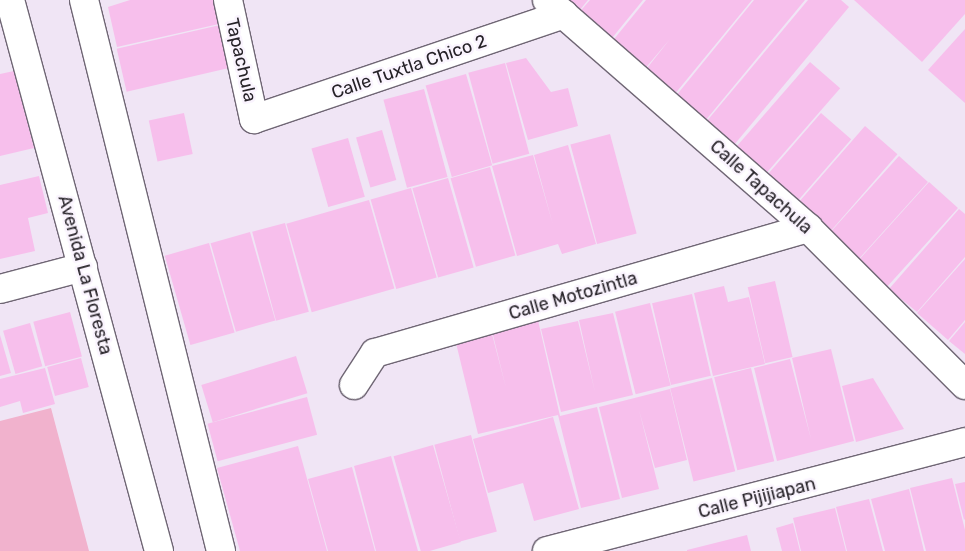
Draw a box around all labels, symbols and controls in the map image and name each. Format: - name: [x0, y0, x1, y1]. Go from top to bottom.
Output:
- street label: Tapachula: [221, 16, 261, 104]
- street label: Calle Tuxtla Chico 2: [328, 30, 490, 104]
- street label: Calle Tapachula: [705, 135, 817, 239]
- street label: Avenida La Floresta: [53, 193, 117, 357]
- street label: Calle Motozintla: [506, 267, 640, 325]
- street label: Calle Pijijiapan: [696, 473, 818, 523]

